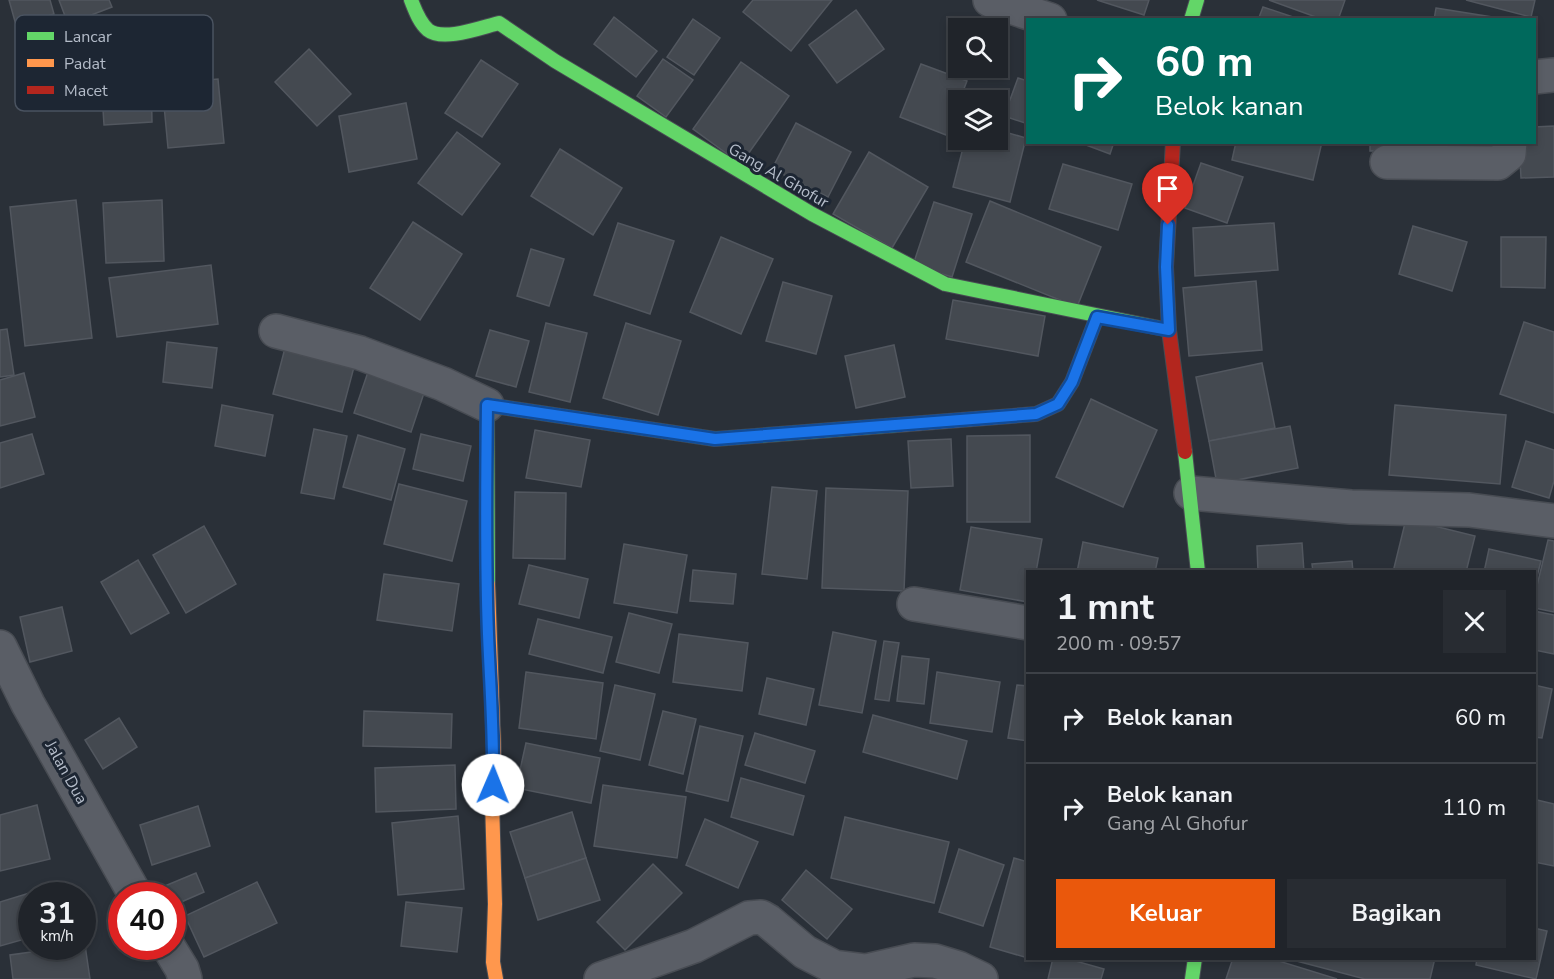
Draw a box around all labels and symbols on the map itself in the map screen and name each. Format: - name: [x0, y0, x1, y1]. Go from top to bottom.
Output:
- legend: [15, 15, 213, 111]
- text: Lancar: [64, 26, 112, 48]
- text: Padat: [64, 53, 106, 75]
- text: Macet: [64, 80, 108, 102]
- street label: Gang Al Ghofur: [724, 138, 833, 214]
- pin: [1142, 163, 1193, 225]
- street label: Jalan Dua: [39, 736, 93, 808]
- position arrow: [461, 753, 525, 817]
- speed limit sign: 40: [108, 882, 186, 960]

